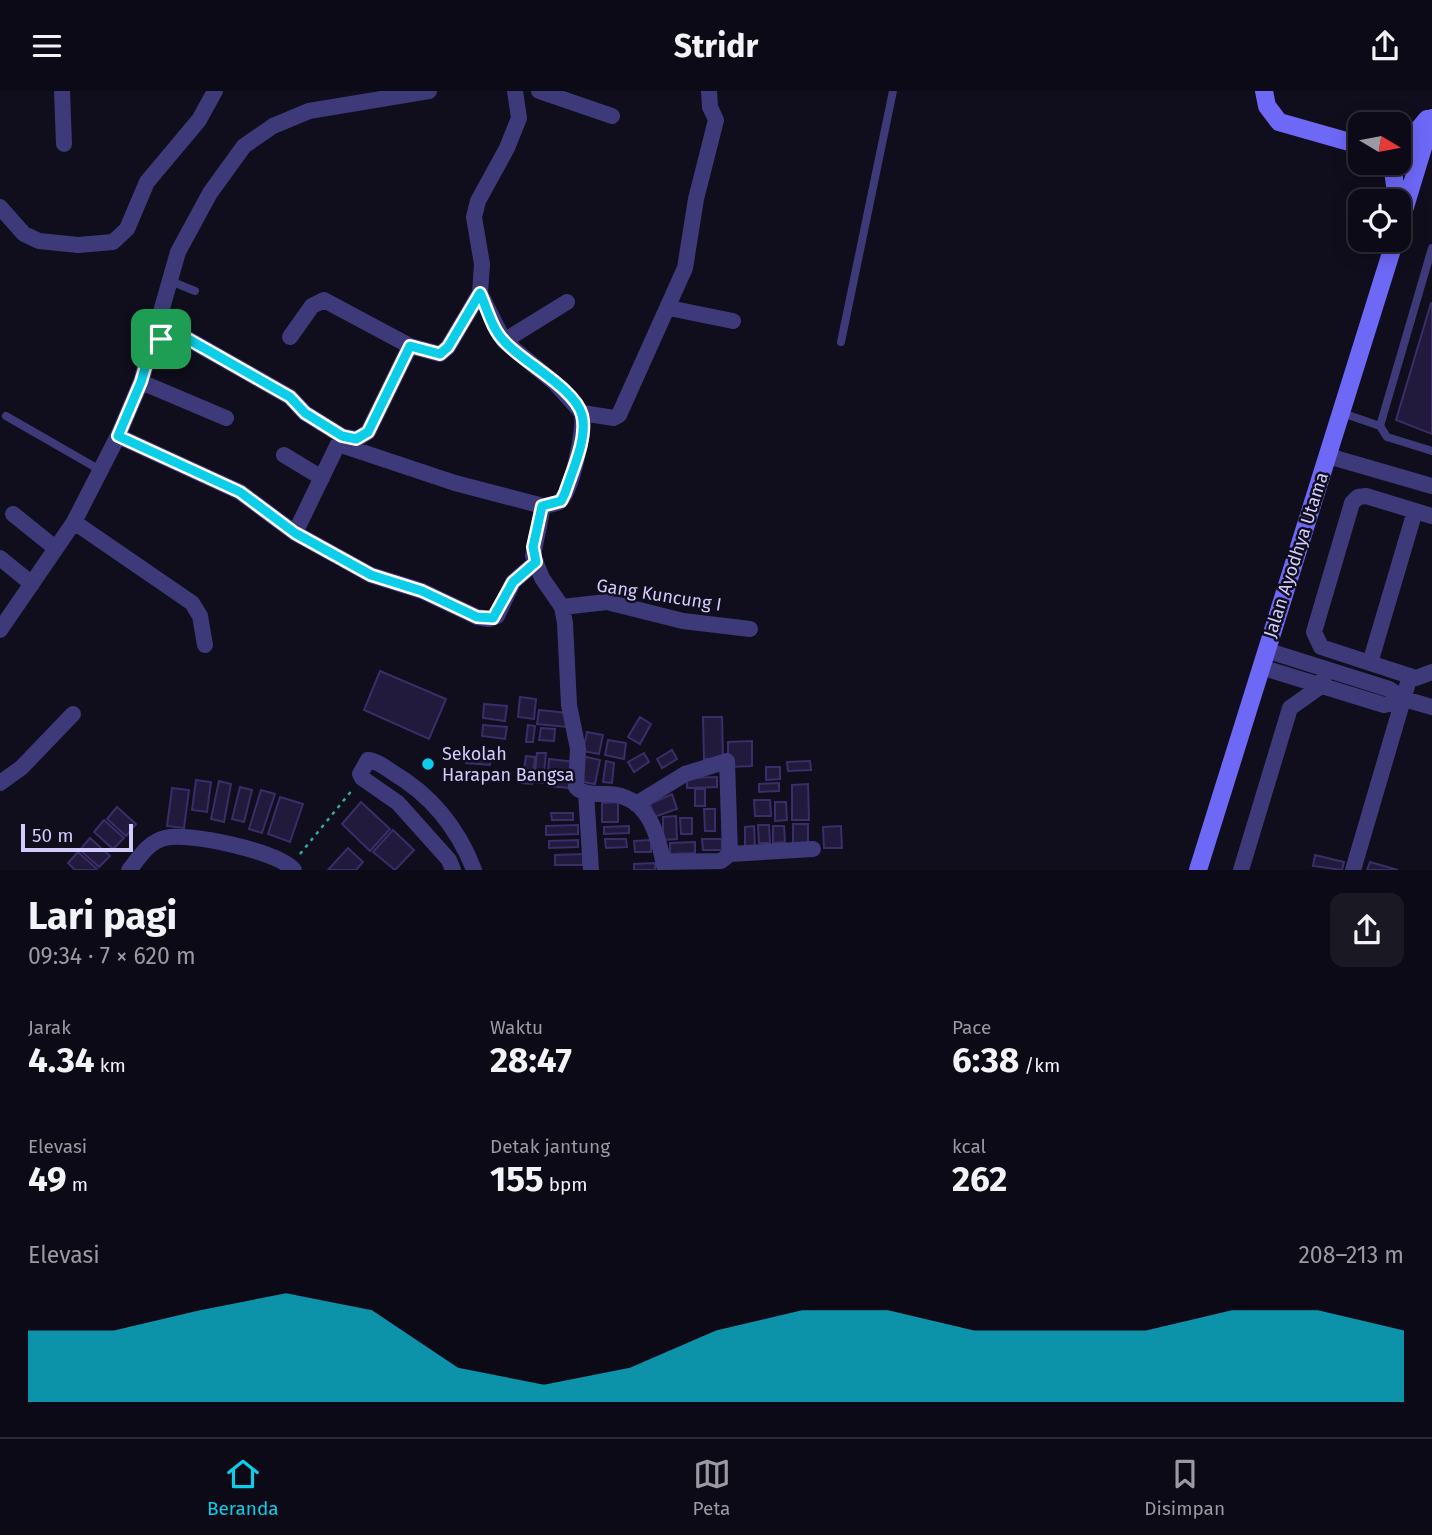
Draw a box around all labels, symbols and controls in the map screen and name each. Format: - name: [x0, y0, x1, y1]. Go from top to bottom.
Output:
- icon: menu: [28, 27, 66, 65]
- text: Stridr: [674, 27, 758, 65]
- icon: share: [1366, 27, 1404, 65]
- north arrow: [1348, 112, 1410, 175]
- map controls: [1348, 112, 1411, 252]
- button: locate: [1348, 189, 1411, 252]
- pin: [131, 309, 191, 369]
- icon: arrive: [142, 320, 180, 358]
- street label: Jalan Ayodhya Utama: [1259, 470, 1333, 640]
- street label: Gang Kuncung I: [595, 574, 723, 616]
- place label: Sekolah Harapan Bangsa: [442, 743, 574, 786]
- marker: Sekolah Harapan Bangsa: [420, 756, 436, 772]
- scale bar: [21, 821, 133, 853]
- text: 50 m: [32, 824, 73, 847]
- text: Lari pagi: [28, 893, 177, 939]
- button: share: [1330, 893, 1404, 967]
- text: 09:34 · 7 × 620 m: [28, 942, 196, 970]
- text: Jarak: [28, 1016, 71, 1039]
- text: Waktu: [490, 1016, 543, 1039]
- text: Pace: [952, 1016, 991, 1039]
- text: 4.34: [28, 1039, 95, 1081]
- text: 28:47: [490, 1039, 572, 1081]
- text: 6:38: [952, 1039, 1019, 1081]
- text: km: [95, 1054, 126, 1077]
- text: /km: [1019, 1054, 1060, 1077]
- text: Elevasi: [28, 1135, 87, 1158]
- text: Detak jantung: [490, 1135, 610, 1158]
- text: kcal: [952, 1135, 986, 1158]
- text: 49: [28, 1158, 67, 1200]
- text: 155: [490, 1158, 544, 1200]
- text: 262: [952, 1158, 1007, 1200]
- text: m: [67, 1173, 88, 1196]
- text: bpm: [544, 1173, 587, 1196]
- text: Elevasi: [28, 1241, 100, 1269]
- text: 208–213 m: [1298, 1241, 1404, 1269]
- tab: Beranda: [207, 1455, 279, 1520]
- tab: Peta: [693, 1455, 731, 1520]
- tab: Disimpan: [1144, 1455, 1225, 1520]

